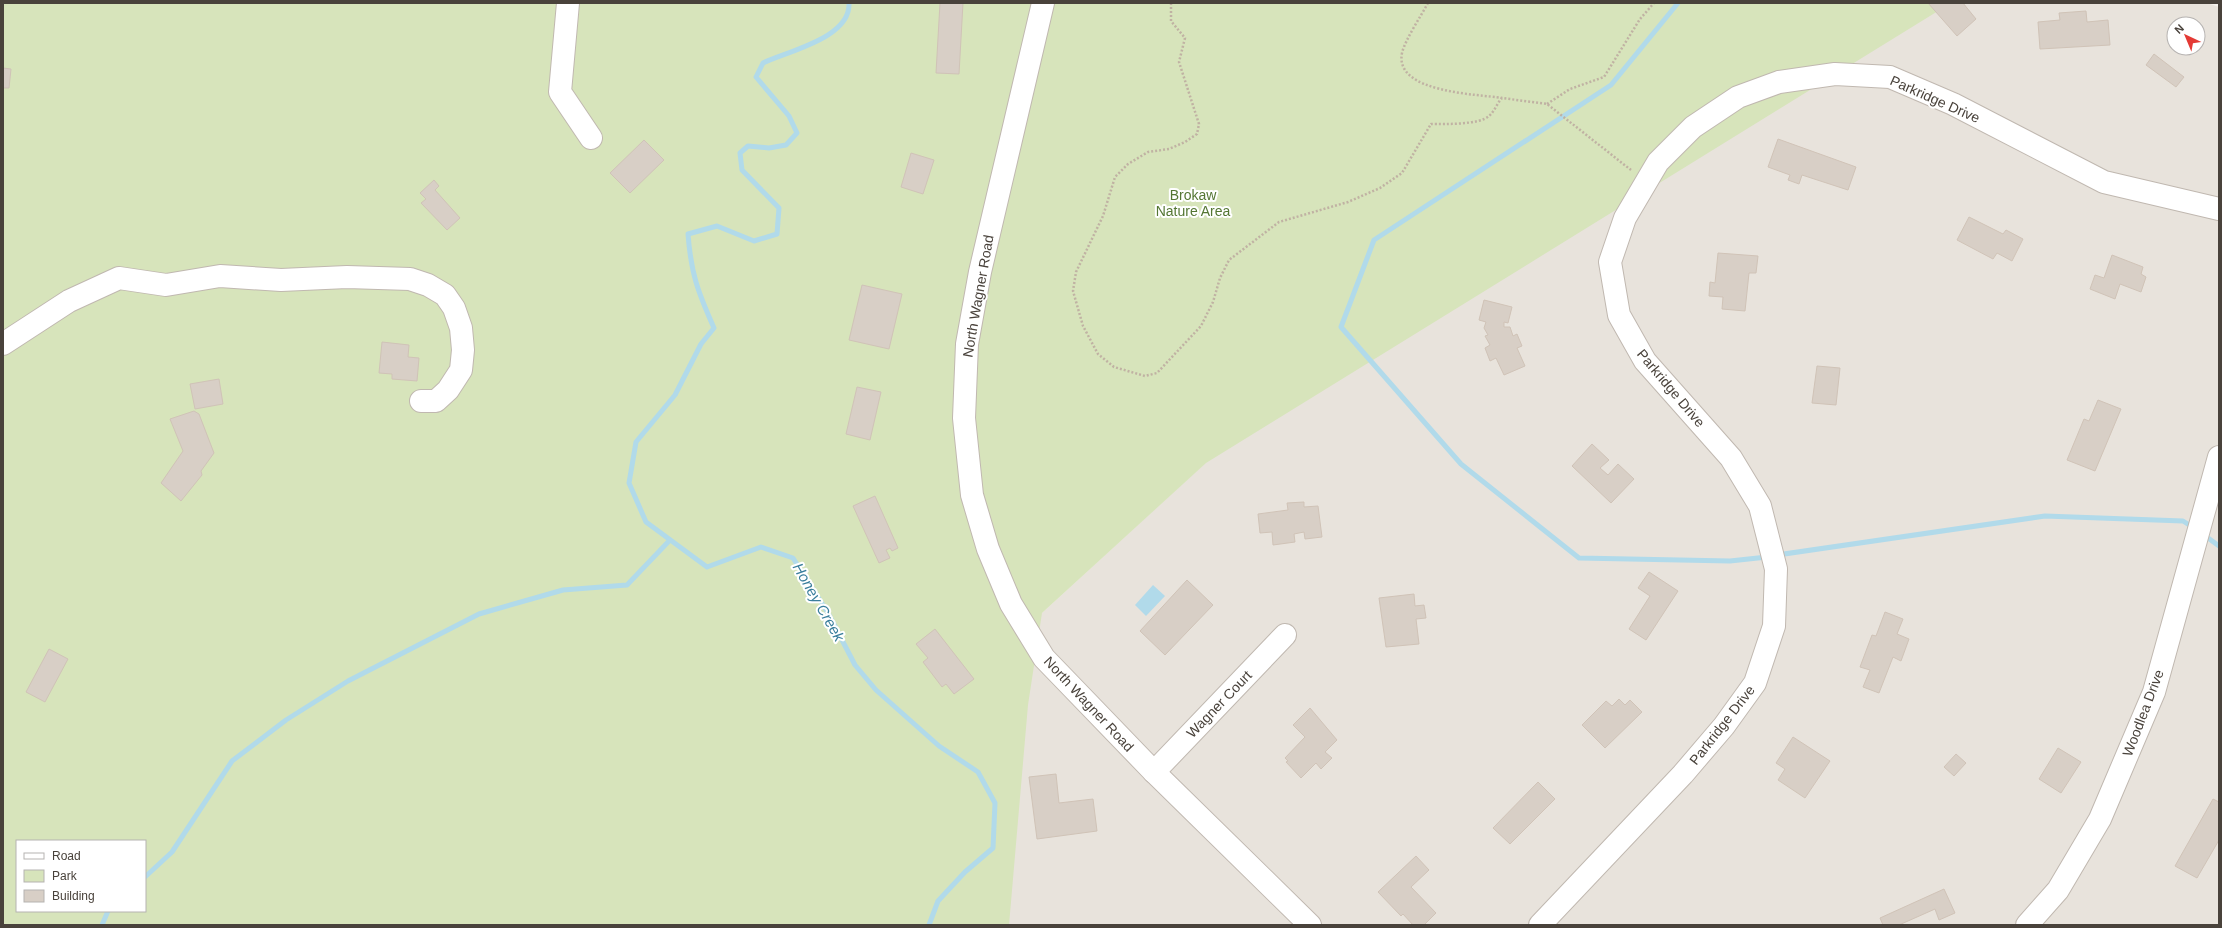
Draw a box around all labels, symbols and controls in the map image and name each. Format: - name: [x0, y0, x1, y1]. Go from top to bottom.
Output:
- north arrow: [2166, 16, 2206, 56]
- text: N: [2172, 22, 2186, 36]
- street label: Parkridge Drive: [1888, 72, 1983, 126]
- park label: Brokaw Nature Area: [1156, 187, 1231, 219]
- street label: North Wagner Road: [959, 234, 997, 358]
- street label: Parkridge Drive: [1634, 346, 1708, 430]
- water label: Honey Creek: [790, 560, 849, 645]
- street label: North Wagner Road: [1041, 653, 1137, 755]
- street label: Wagner Court: [1183, 667, 1255, 741]
- street label: Woodlea Drive: [2119, 667, 2167, 759]
- street label: Parkridge Drive: [1686, 682, 1758, 768]
- legend: [16, 840, 146, 912]
- text: Road: [52, 849, 81, 863]
- text: Park: [52, 869, 78, 883]
- text: Building: [52, 889, 95, 903]

